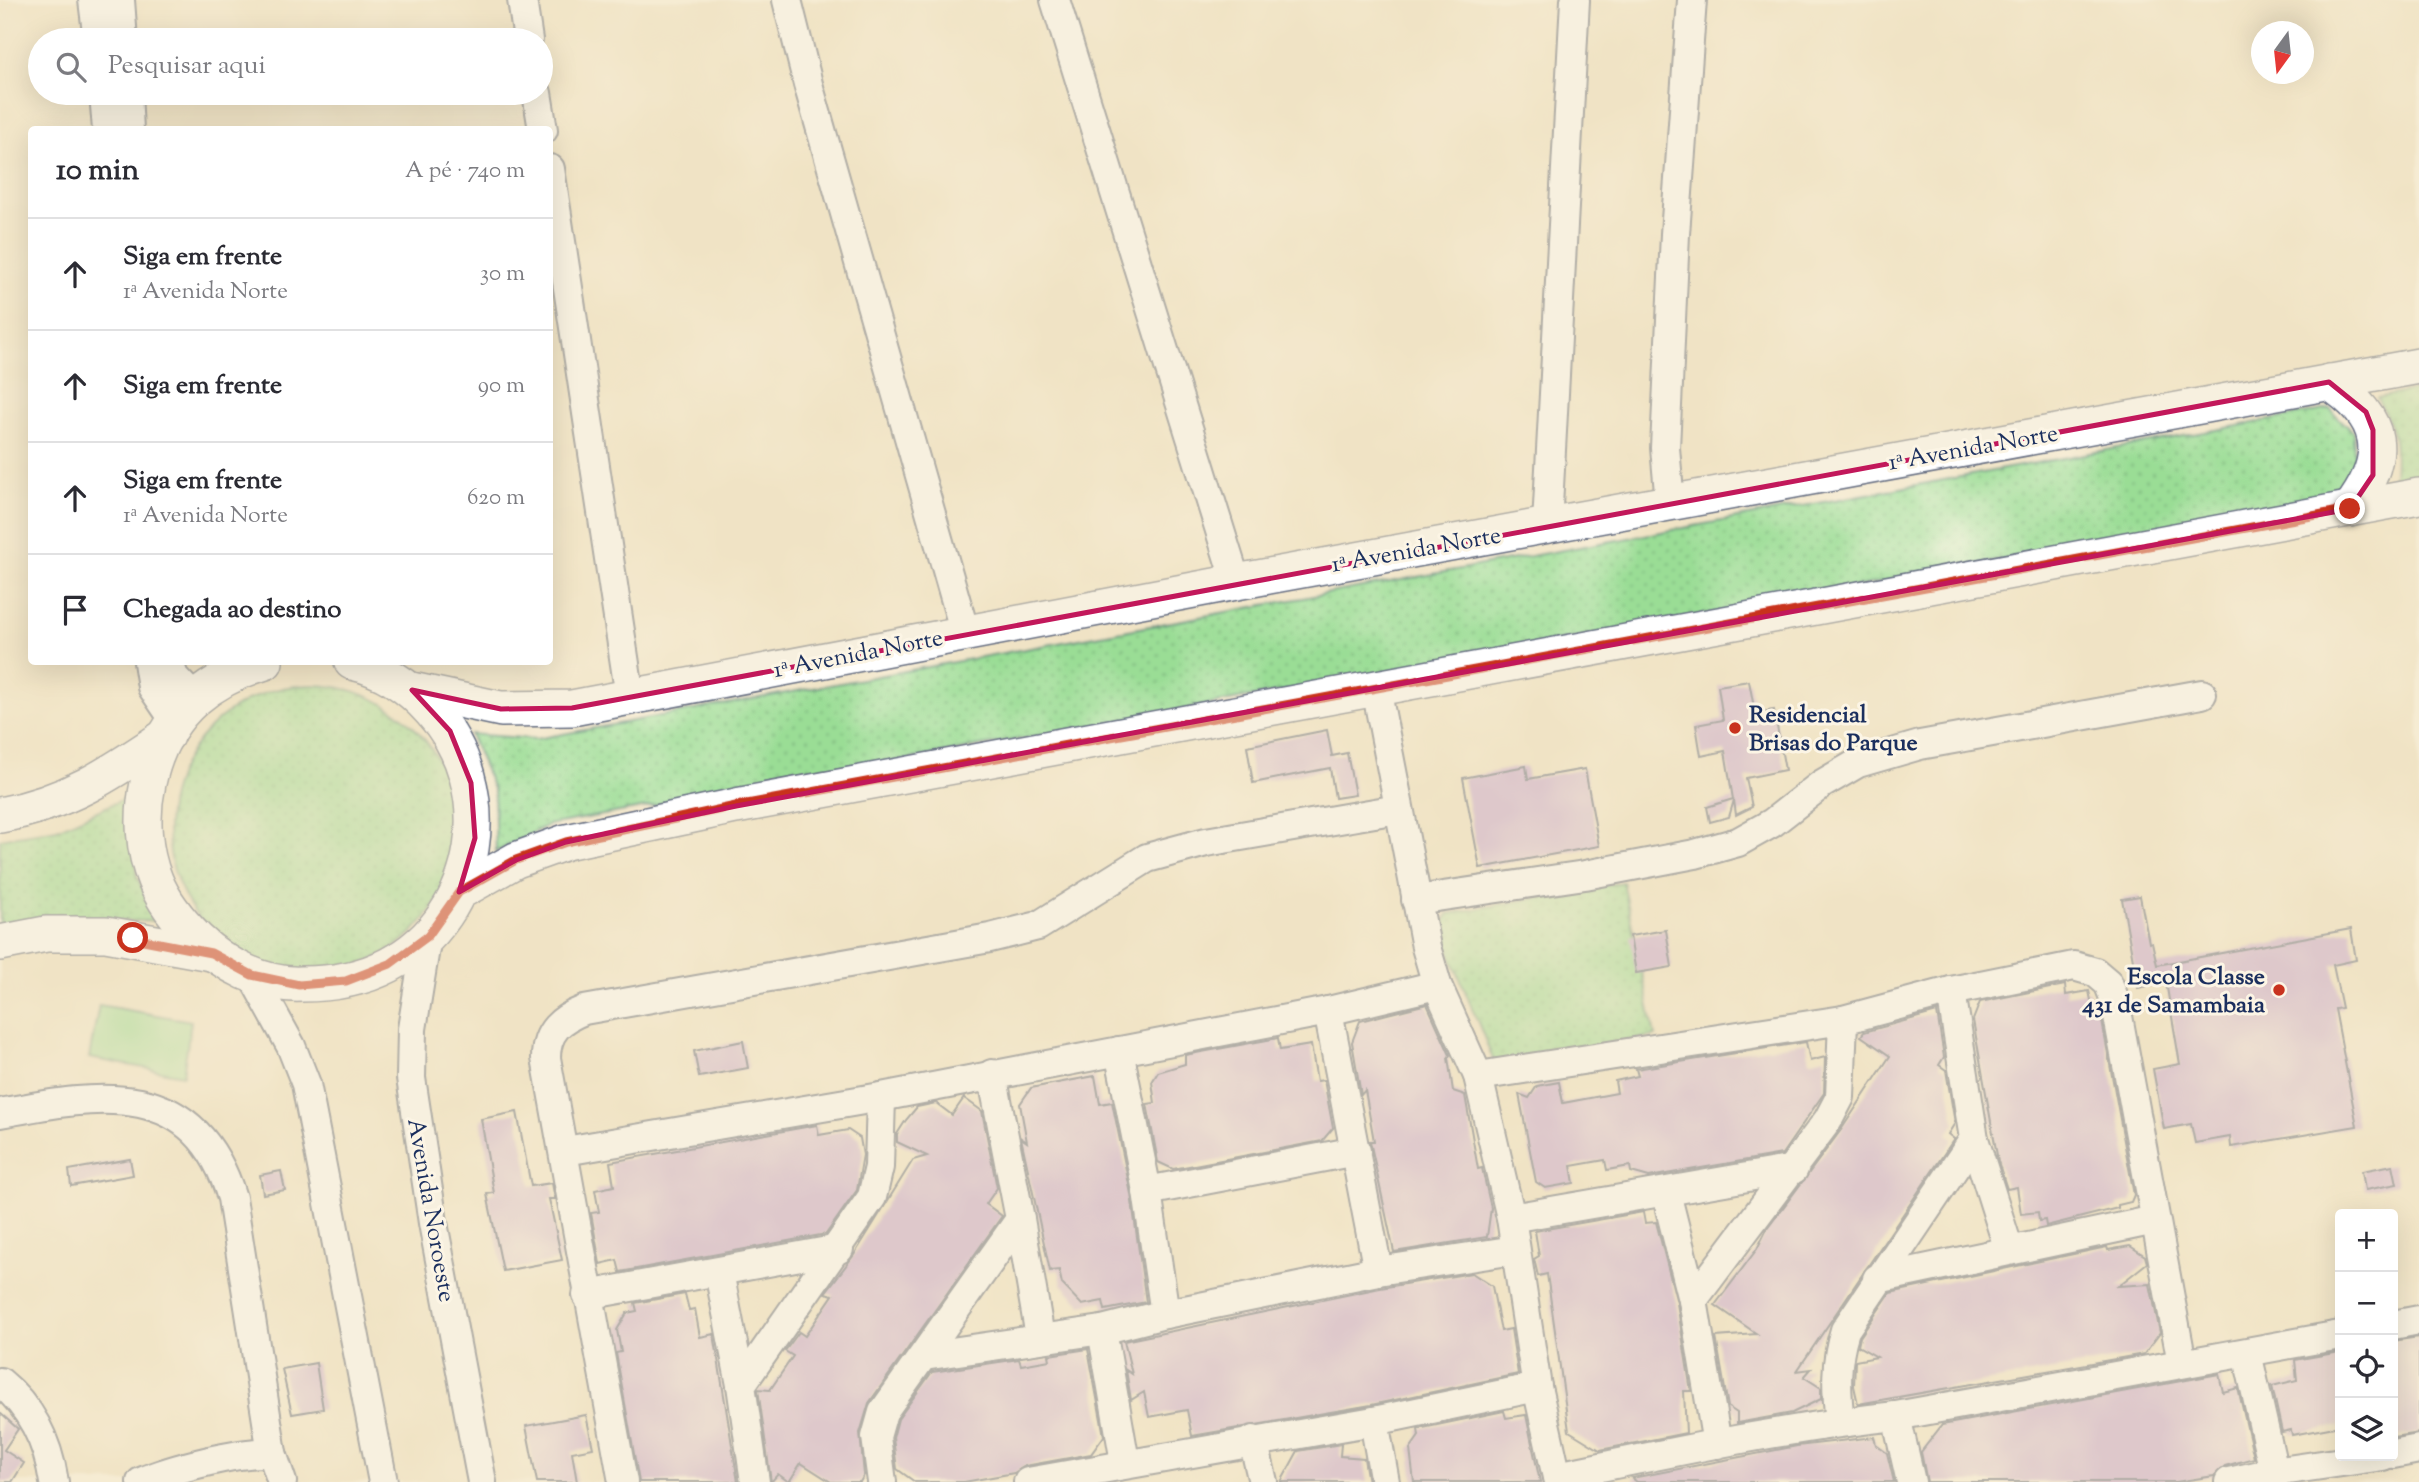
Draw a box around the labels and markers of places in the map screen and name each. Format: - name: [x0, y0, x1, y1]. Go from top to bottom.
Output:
- place label: Residencial Brisas do Parque: [1749, 699, 1918, 761]
- marker: Residencial Brisas do Parque: [1727, 720, 1743, 736]
- place label: Escola Classe 431 de Samambaia: [2081, 961, 2266, 1023]
- marker: Escola Classe 431 de Samambaia: [2271, 982, 2287, 998]

